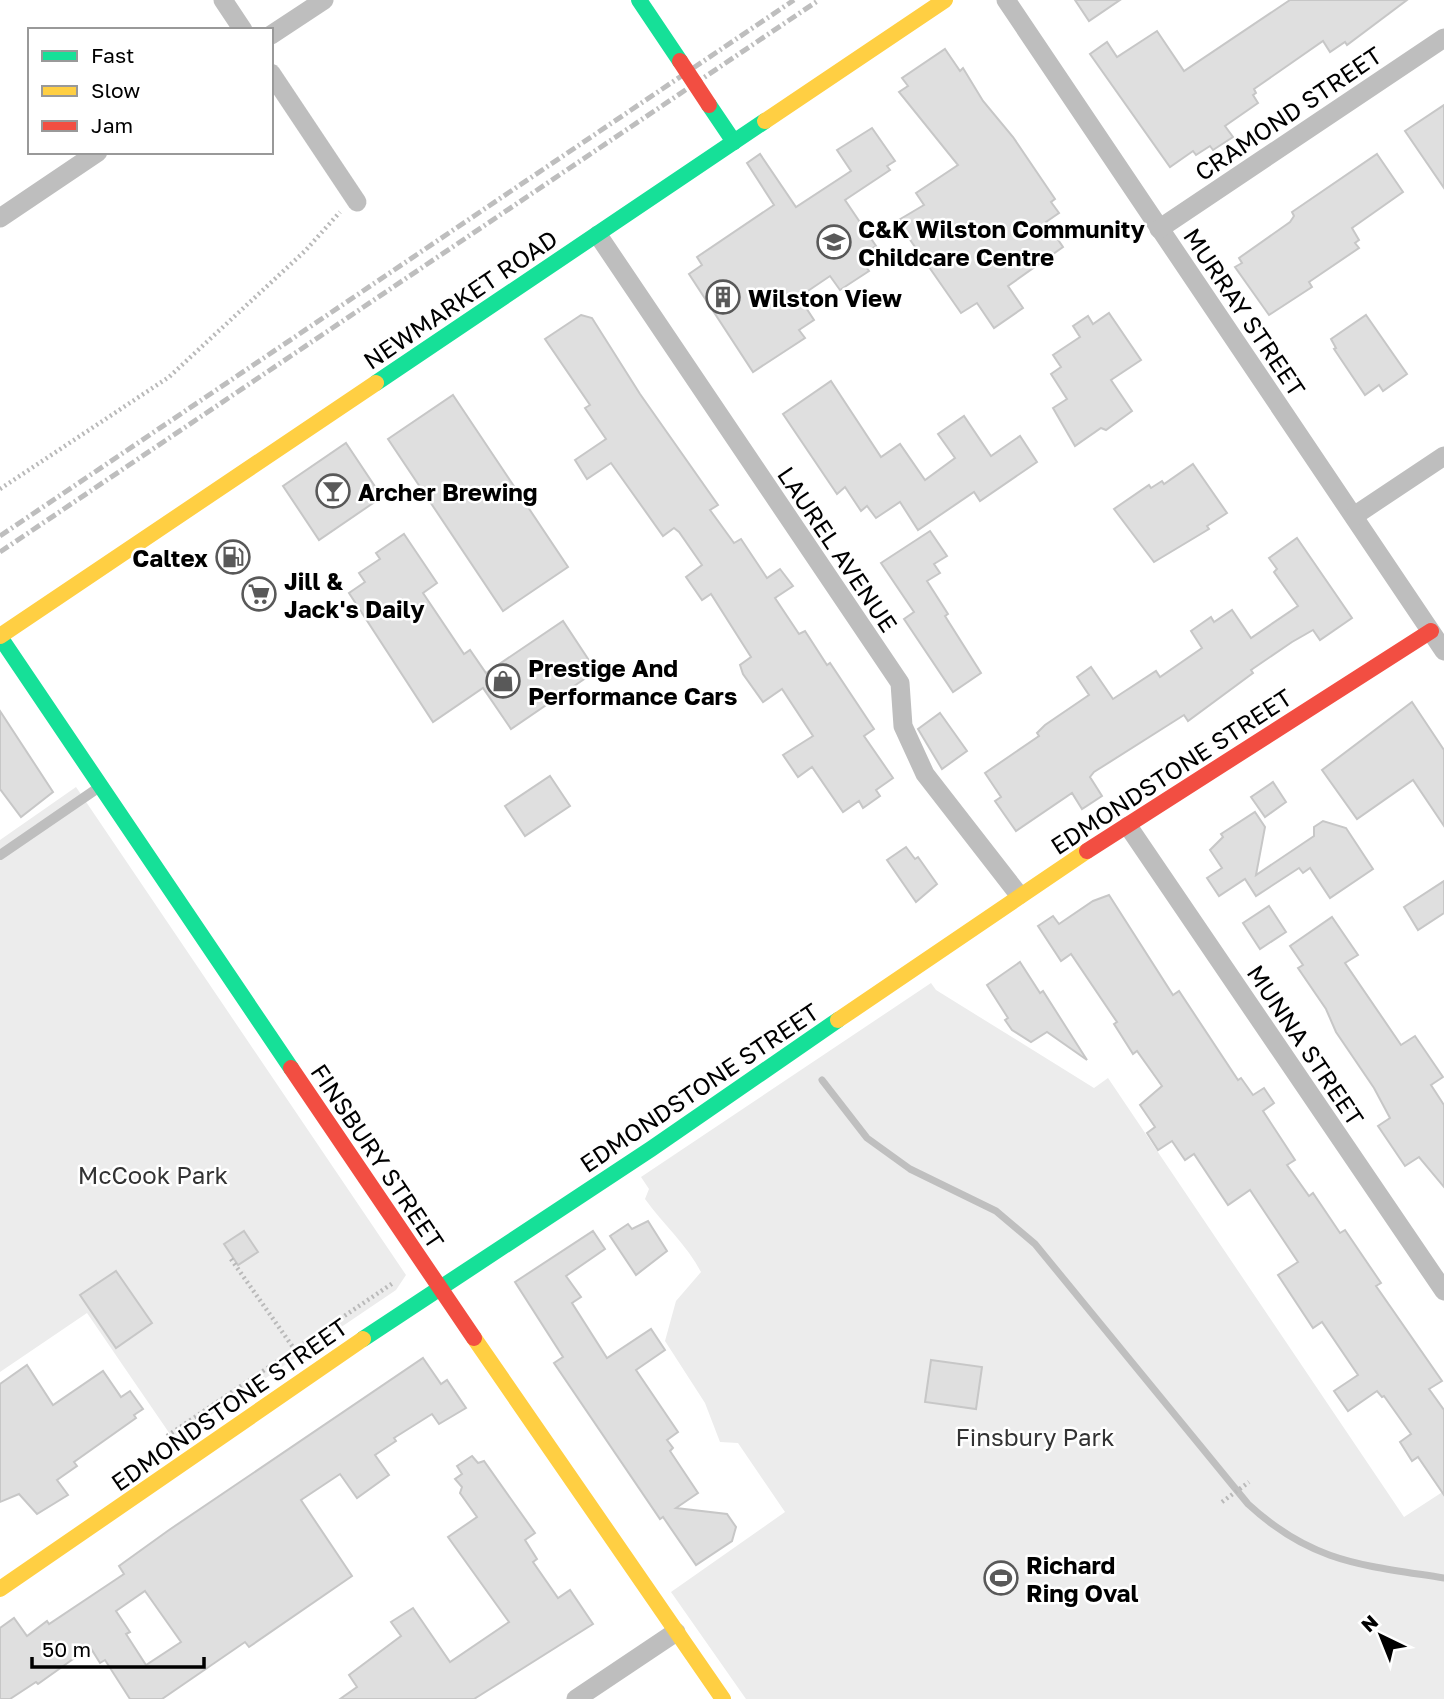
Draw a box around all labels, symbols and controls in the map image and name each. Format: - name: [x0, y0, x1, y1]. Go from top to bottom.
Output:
- legend: [28, 28, 273, 154]
- street label: CRAMOND STREET: [1189, 40, 1387, 186]
- text: Fast: [91, 42, 134, 68]
- text: Slow: [91, 77, 140, 103]
- text: Jam: [91, 112, 133, 138]
- place label: C&K Wilston Community Childcare Centre: [858, 214, 1146, 271]
- street label: MURRAY STREET: [1178, 222, 1312, 402]
- street label: NEWMARKET ROAD: [357, 223, 563, 375]
- school or university icon: C&K Wilston Community Childcare Centre: [815, 223, 853, 261]
- building icon: Wilston View: [704, 278, 742, 316]
- place label: Wilston View: [748, 283, 902, 312]
- street label: LAUREL AVENUE: [772, 461, 904, 637]
- bar icon: Archer Brewing: [314, 472, 352, 510]
- place label: Archer Brewing: [358, 477, 538, 506]
- fuel station icon: Caltex: [214, 538, 252, 576]
- place label: Caltex: [132, 543, 208, 572]
- place label: Jill & Jack's Daily: [284, 566, 425, 623]
- supermarket icon: Jill & Jack's Daily: [240, 575, 278, 613]
- place label: Prestige And Performance Cars: [528, 653, 737, 710]
- shop icon: Prestige And Performance Cars: [484, 662, 522, 700]
- street label: EDMONDSTONE STREET: [1045, 682, 1297, 860]
- street label: MUNNA STREET: [1242, 959, 1370, 1131]
- street label: EDMONDSTONE STREET: [574, 996, 824, 1178]
- street label: FINSBURY STREET: [305, 1058, 451, 1254]
- park label: McCook Park: [78, 1160, 228, 1189]
- street label: EDMONDSTONE STREET: [105, 1311, 353, 1497]
- park label: Finsbury Park: [956, 1422, 1114, 1451]
- place label: Richard Ring Oval: [1026, 1550, 1139, 1607]
- sports icon: Richard Ring Oval: [982, 1559, 1020, 1597]
- north arrow: [1346, 1601, 1416, 1671]
- text: N: [1356, 1610, 1382, 1637]
- scale bar: [32, 1626, 203, 1670]
- text: 50 m: [42, 1636, 91, 1662]

